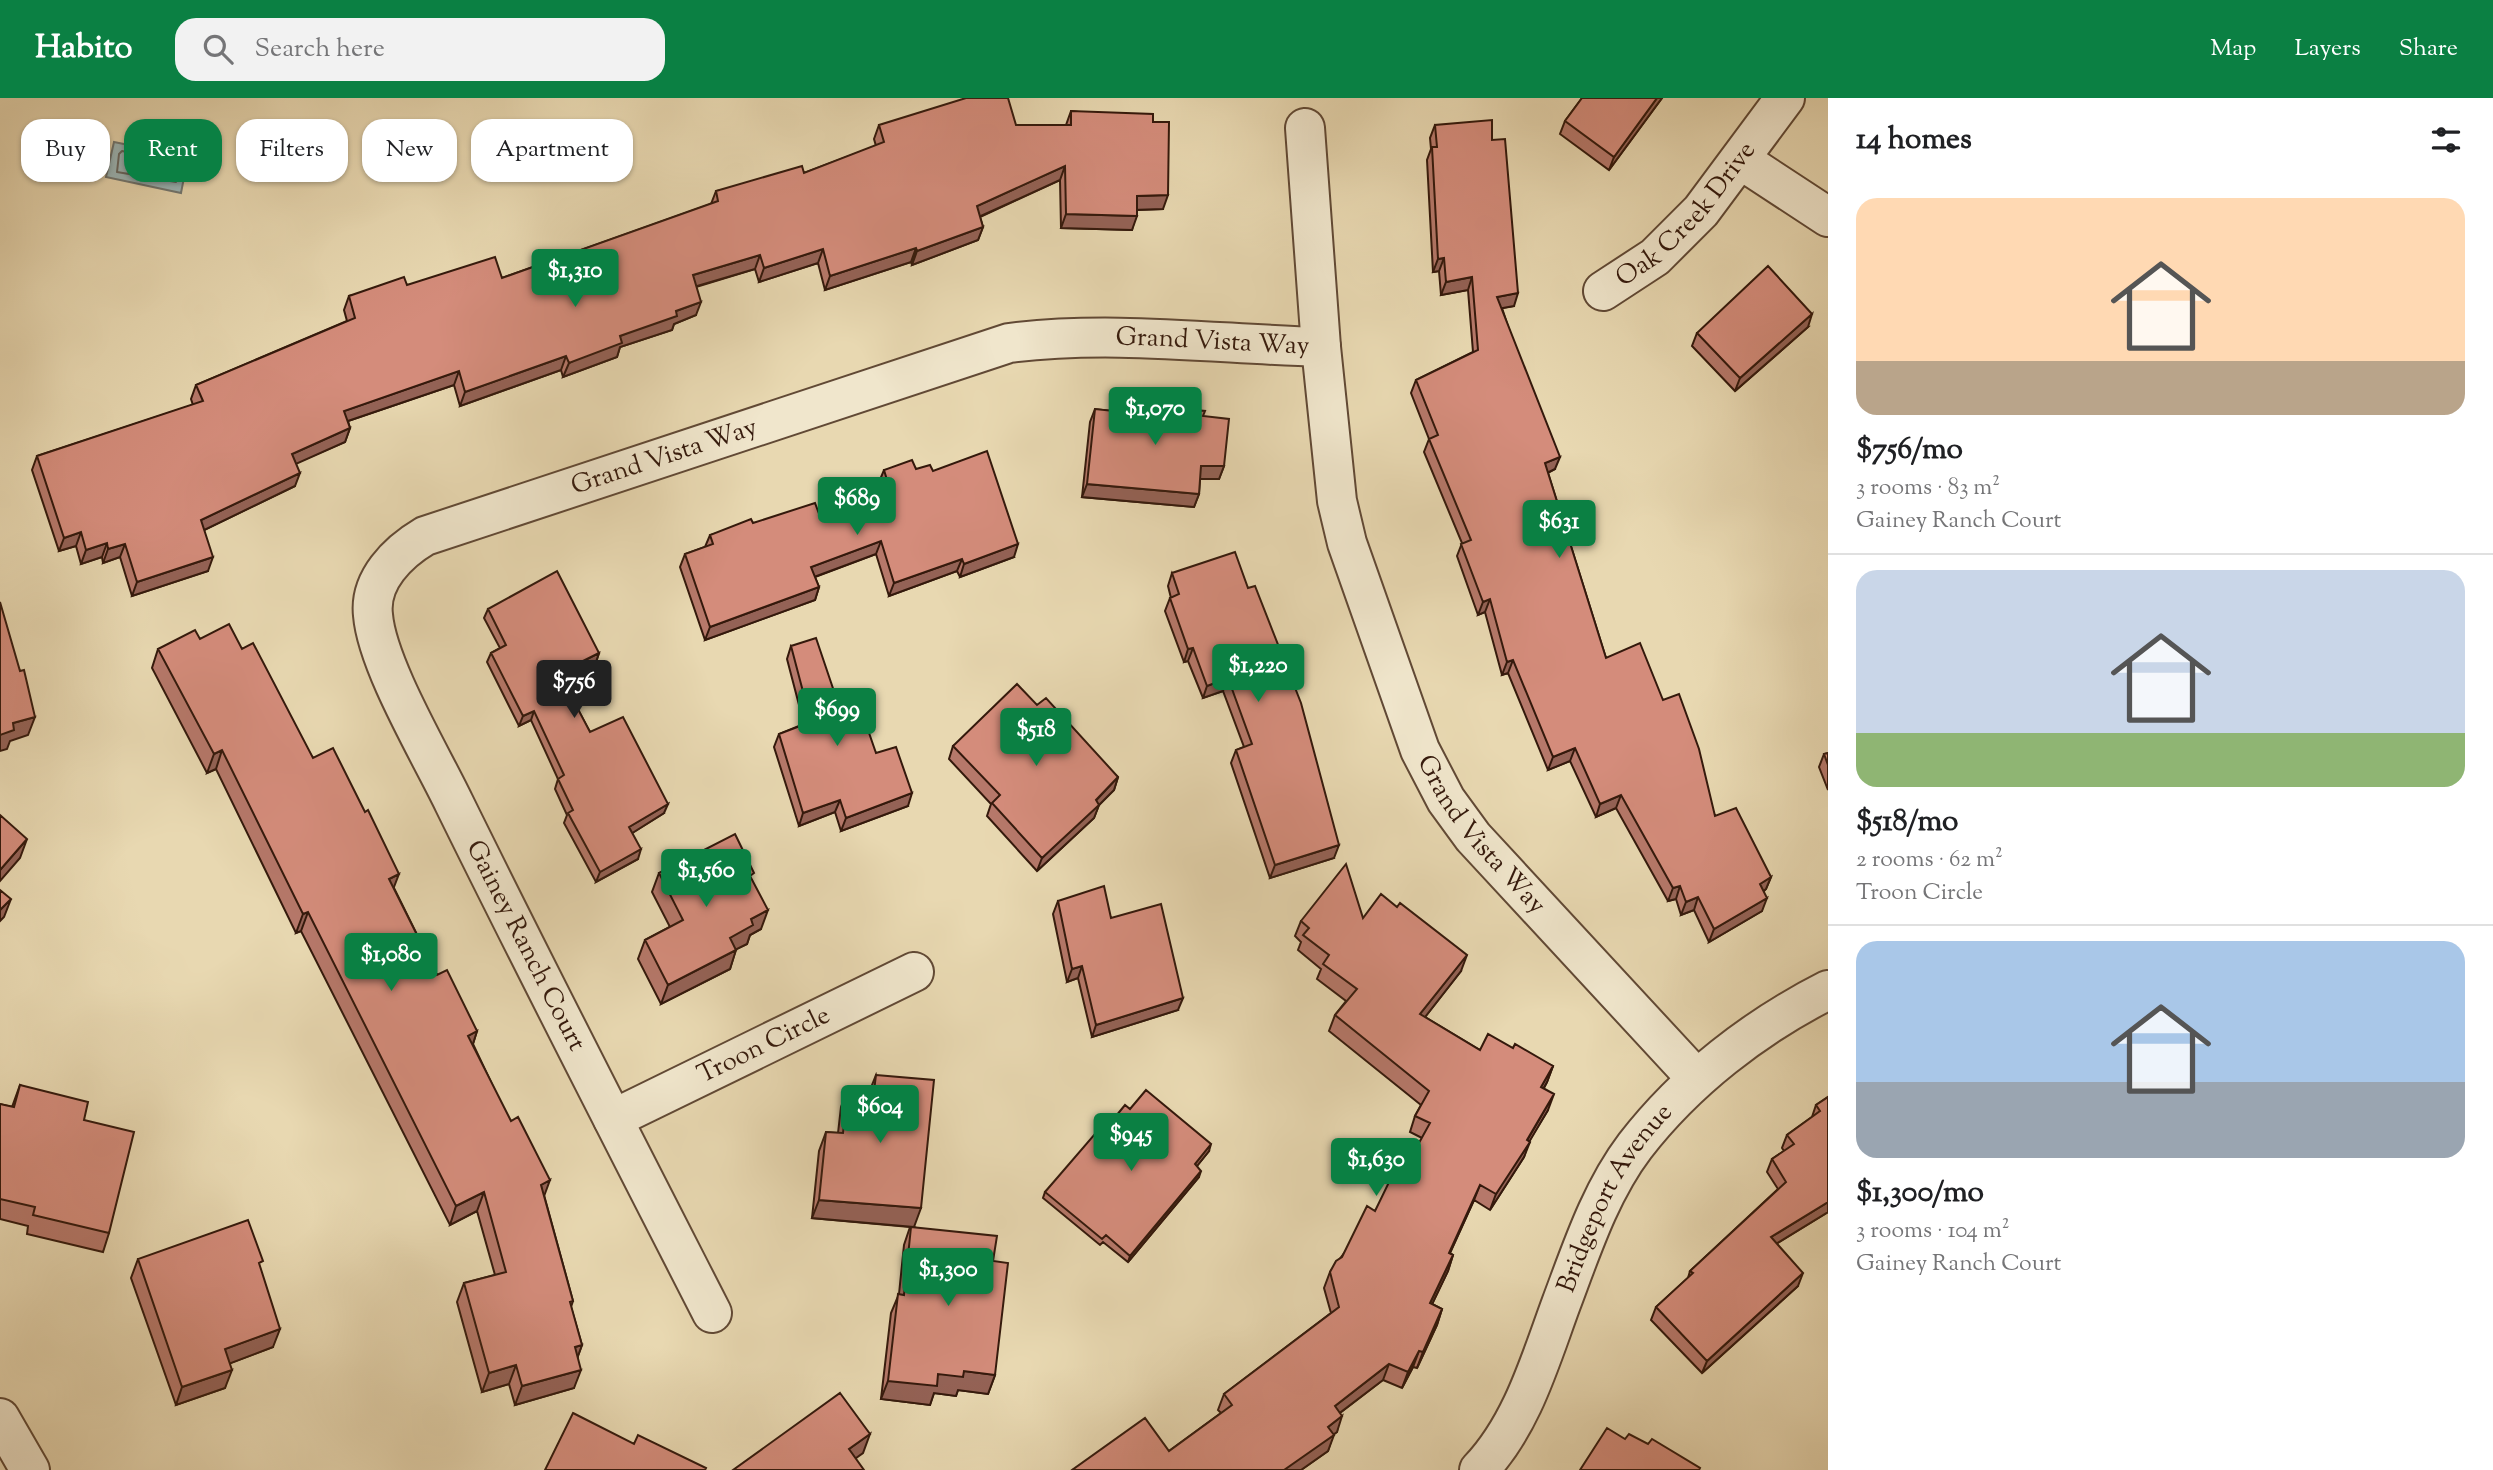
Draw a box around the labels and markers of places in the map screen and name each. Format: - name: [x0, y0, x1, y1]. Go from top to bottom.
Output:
- pin: $1,310: [518, 250, 632, 309]
- pin: $1,070: [1098, 388, 1212, 447]
- pin: $689: [816, 478, 898, 537]
- pin: $631: [1518, 500, 1600, 560]
- pin: $1,220: [1201, 644, 1315, 704]
- pin: $756: [533, 660, 615, 720]
- pin: $699: [796, 688, 878, 748]
- pin: $518: [995, 708, 1077, 768]
- pin: $1,560: [649, 850, 763, 909]
- pin: $1,080: [334, 934, 448, 993]
- pin: $604: [839, 1086, 921, 1145]
- pin: $945: [1090, 1114, 1172, 1173]
- pin: $1,630: [1319, 1138, 1433, 1198]
- pin: $1,300: [891, 1248, 1005, 1308]

